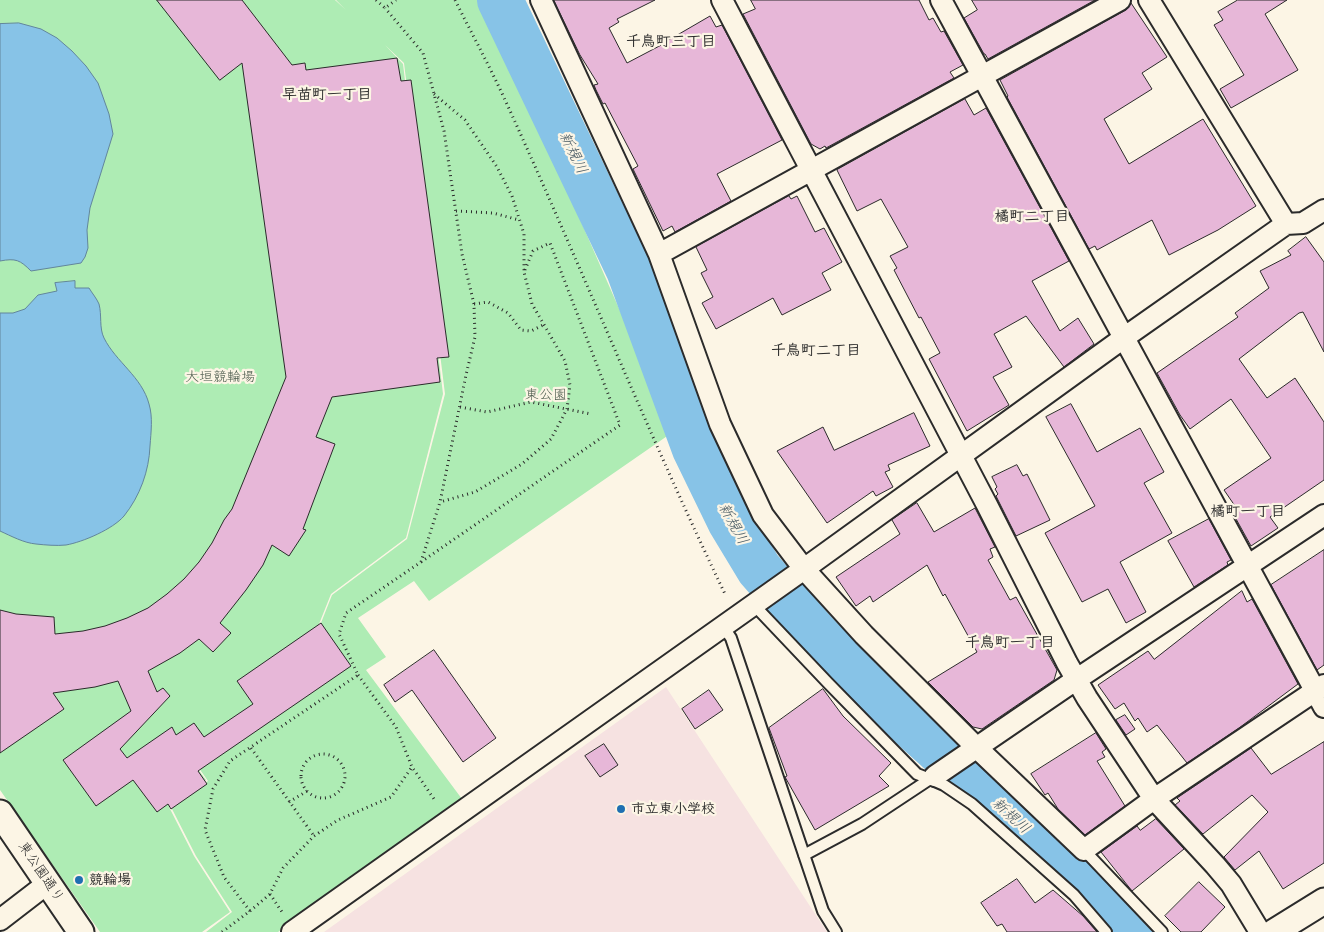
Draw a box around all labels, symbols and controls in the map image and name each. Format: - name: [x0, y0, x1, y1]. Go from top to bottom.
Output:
- district label: 千鳥町三丁目: [626, 33, 716, 51]
- district label: 早苗町一丁目: [282, 86, 372, 104]
- water label: 新規川: [555, 129, 591, 177]
- district label: 橘町二丁目: [995, 208, 1069, 226]
- district label: 千鳥町二丁目: [771, 342, 861, 360]
- park label: 大垣競輪場: [185, 369, 255, 385]
- park label: 東公園: [525, 387, 567, 403]
- water label: 新規川: [714, 500, 752, 548]
- district label: 橘町一丁目: [1211, 503, 1285, 521]
- district label: 千鳥町一丁目: [965, 634, 1055, 652]
- water label: 新規川: [988, 794, 1034, 838]
- place label: 市立東小学校: [631, 801, 715, 817]
- marker: 市立東小学校: [615, 803, 627, 815]
- street label: 東公園通り: [14, 838, 68, 906]
- place label: 競輪場: [89, 872, 131, 888]
- marker: 競輪場: [73, 874, 85, 886]

